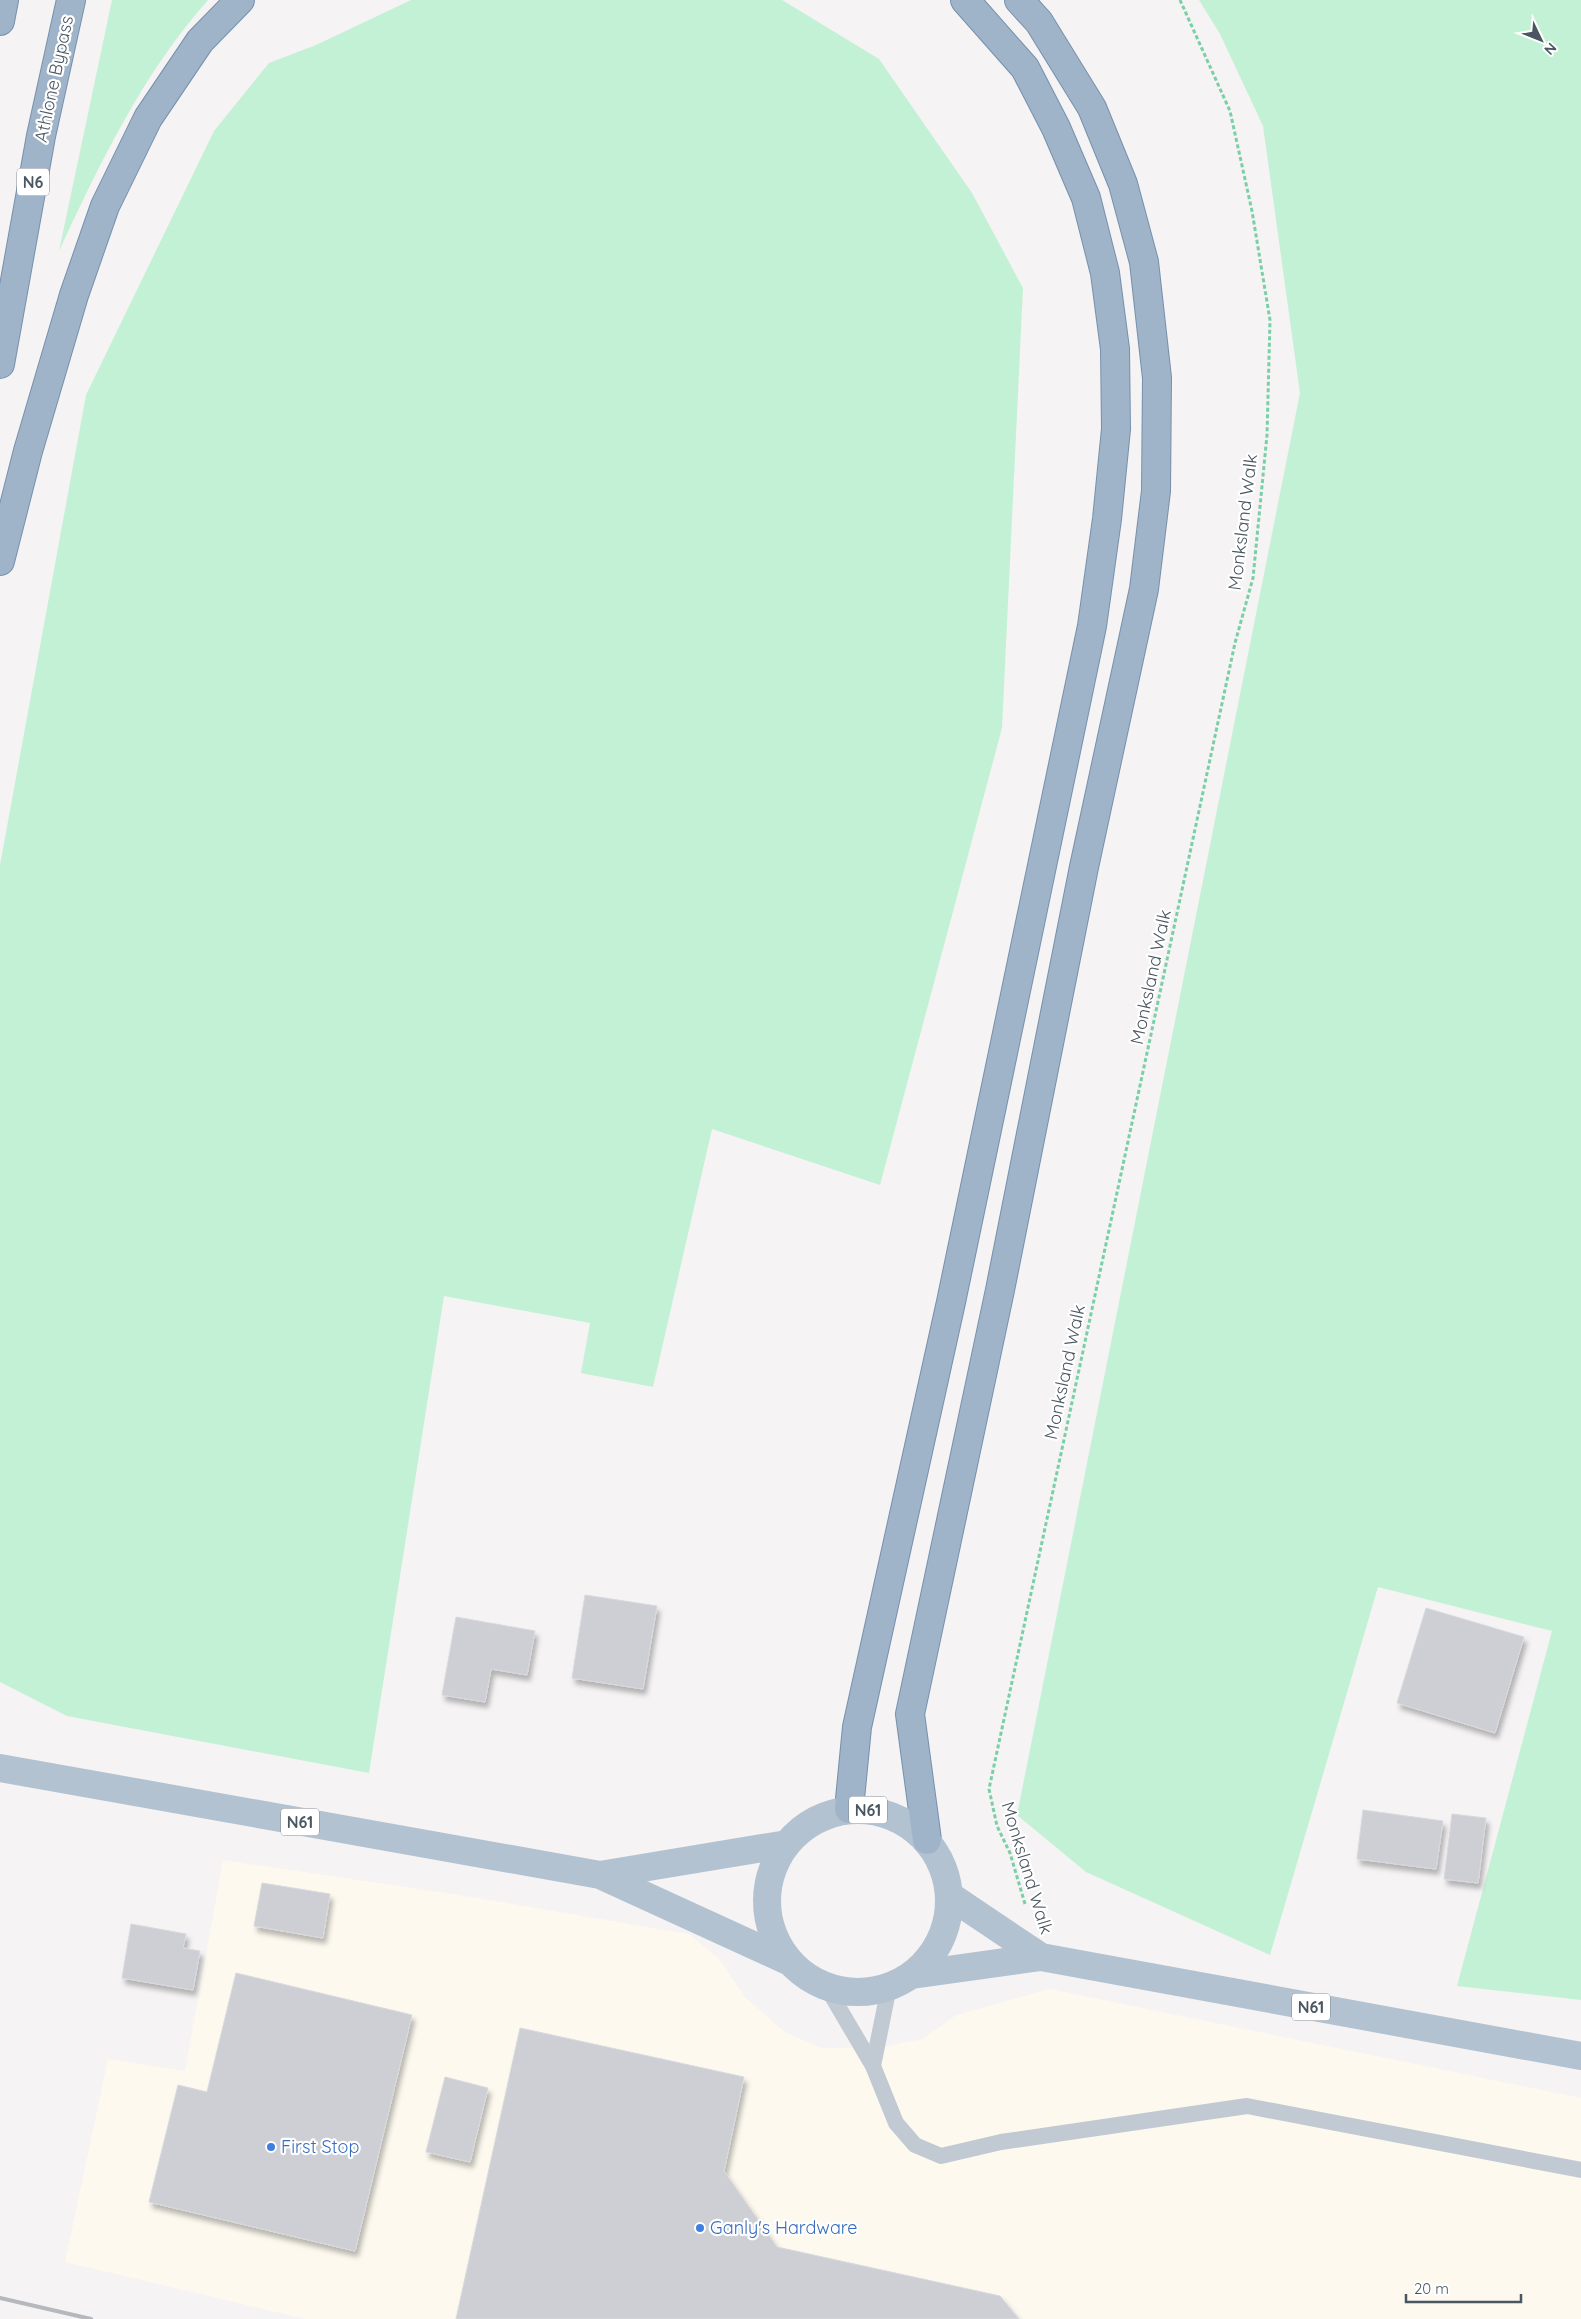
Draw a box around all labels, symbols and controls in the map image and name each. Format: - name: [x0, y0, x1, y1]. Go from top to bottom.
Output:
- street label: Athlone Bypass: [29, 13, 78, 144]
- north arrow: [1516, 15, 1566, 65]
- text: N: [1540, 39, 1561, 59]
- road number: N6: [17, 168, 49, 196]
- street label: Monksland Walk: [1223, 452, 1262, 591]
- street label: Monksland Walk: [1125, 907, 1176, 1046]
- street label: Monksland Walk: [1039, 1302, 1090, 1441]
- road number: N61: [849, 1796, 887, 1824]
- street label: Monksland Walk: [996, 1799, 1059, 1937]
- road number: N61: [281, 1808, 319, 1835]
- road number: N61: [1292, 1994, 1330, 2020]
- place label: First Stop: [281, 2135, 359, 2158]
- marker: First Stop: [265, 2141, 277, 2153]
- place label: Ganly's Hardware: [710, 2216, 858, 2239]
- marker: Ganly's Hardware: [694, 2222, 706, 2234]
- scale bar: [1406, 2272, 1521, 2304]
- text: 20 m: [1414, 2279, 1449, 2298]

